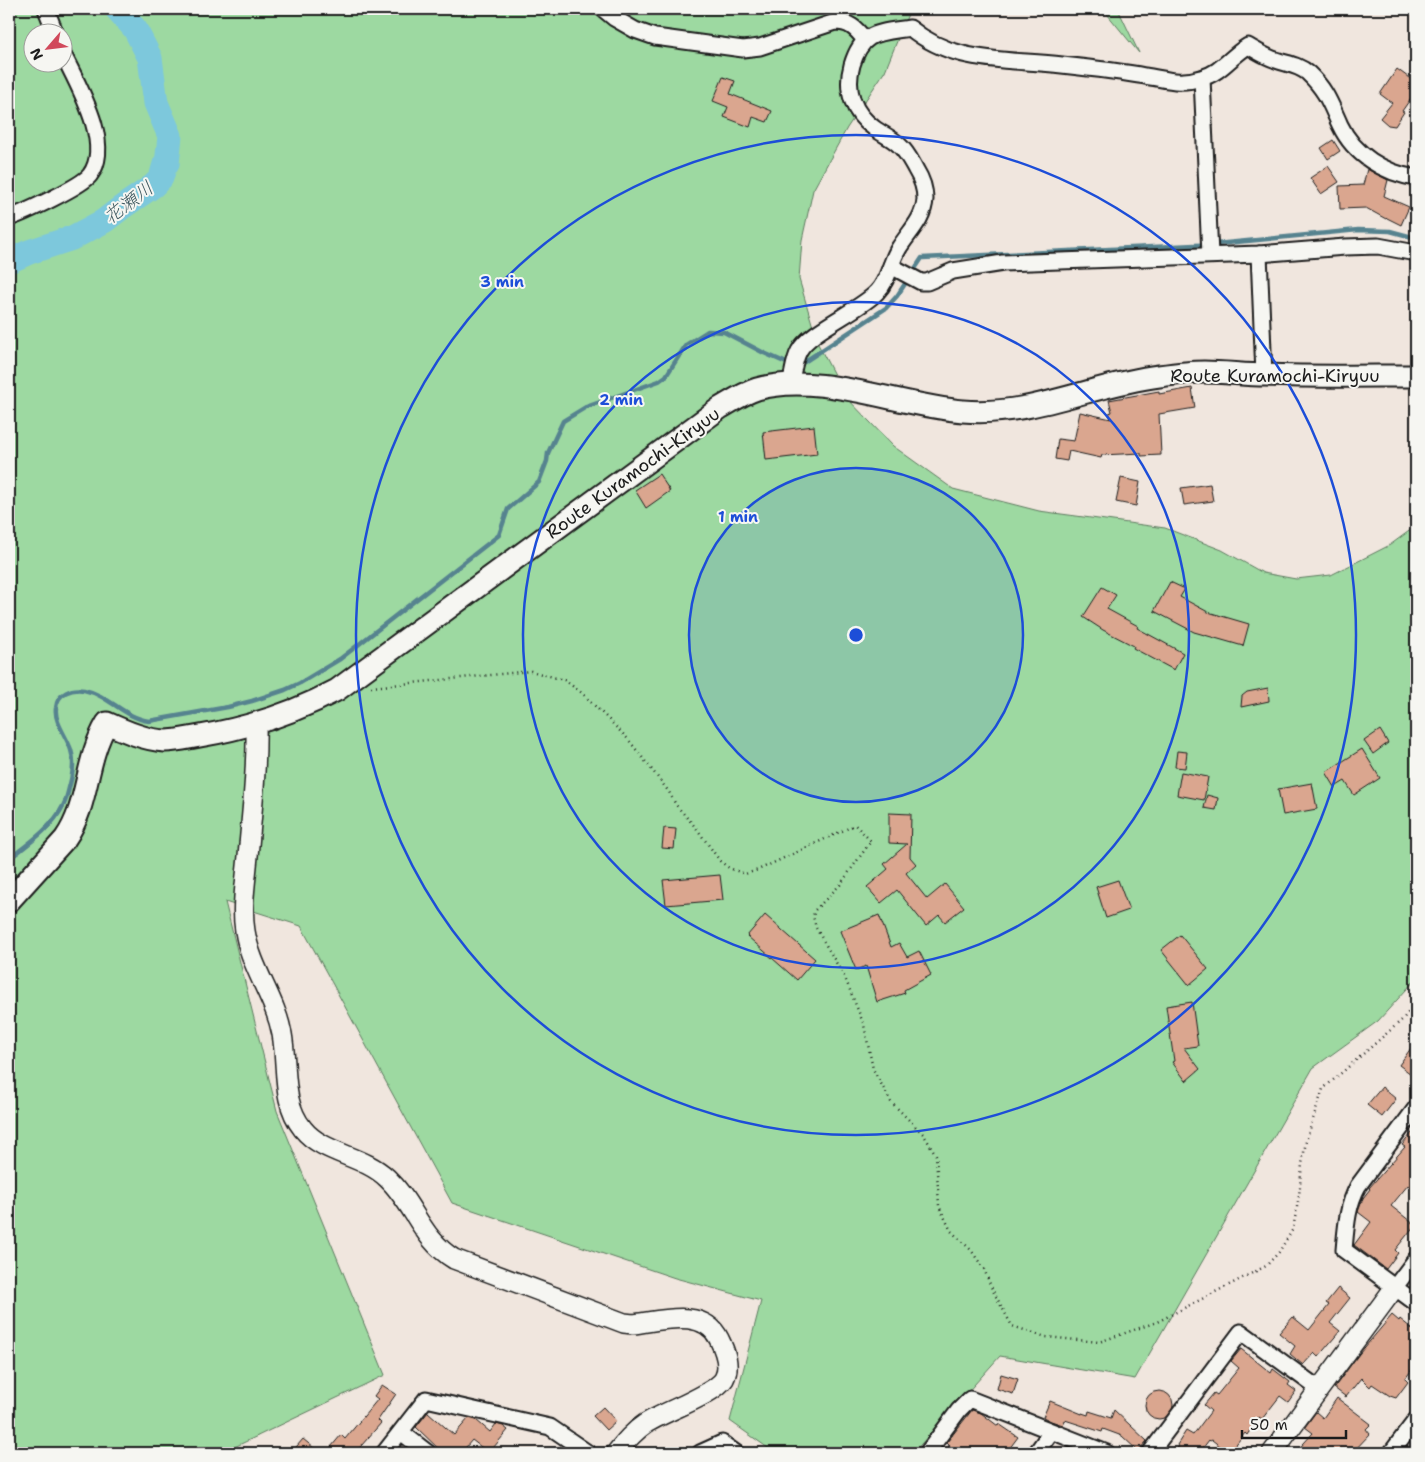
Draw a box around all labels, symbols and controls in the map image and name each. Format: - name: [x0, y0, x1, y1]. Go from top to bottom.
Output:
- north arrow: [22, 22, 72, 72]
- text: N: [26, 45, 47, 63]
- water label: 花瀬川: [98, 175, 159, 230]
- text: 3 min: [480, 272, 524, 292]
- street label: Route Kuramochi-Kiryuu: [1170, 364, 1380, 388]
- text: 2 min: [599, 390, 643, 410]
- street label: Route Kuramochi-Kiryuu: [541, 402, 725, 544]
- text: 1 min: [718, 507, 758, 527]
- centre of rings: [847, 626, 865, 644]
- scale bar: [1242, 1407, 1346, 1439]
- text: 50 m: [1250, 1415, 1288, 1435]

